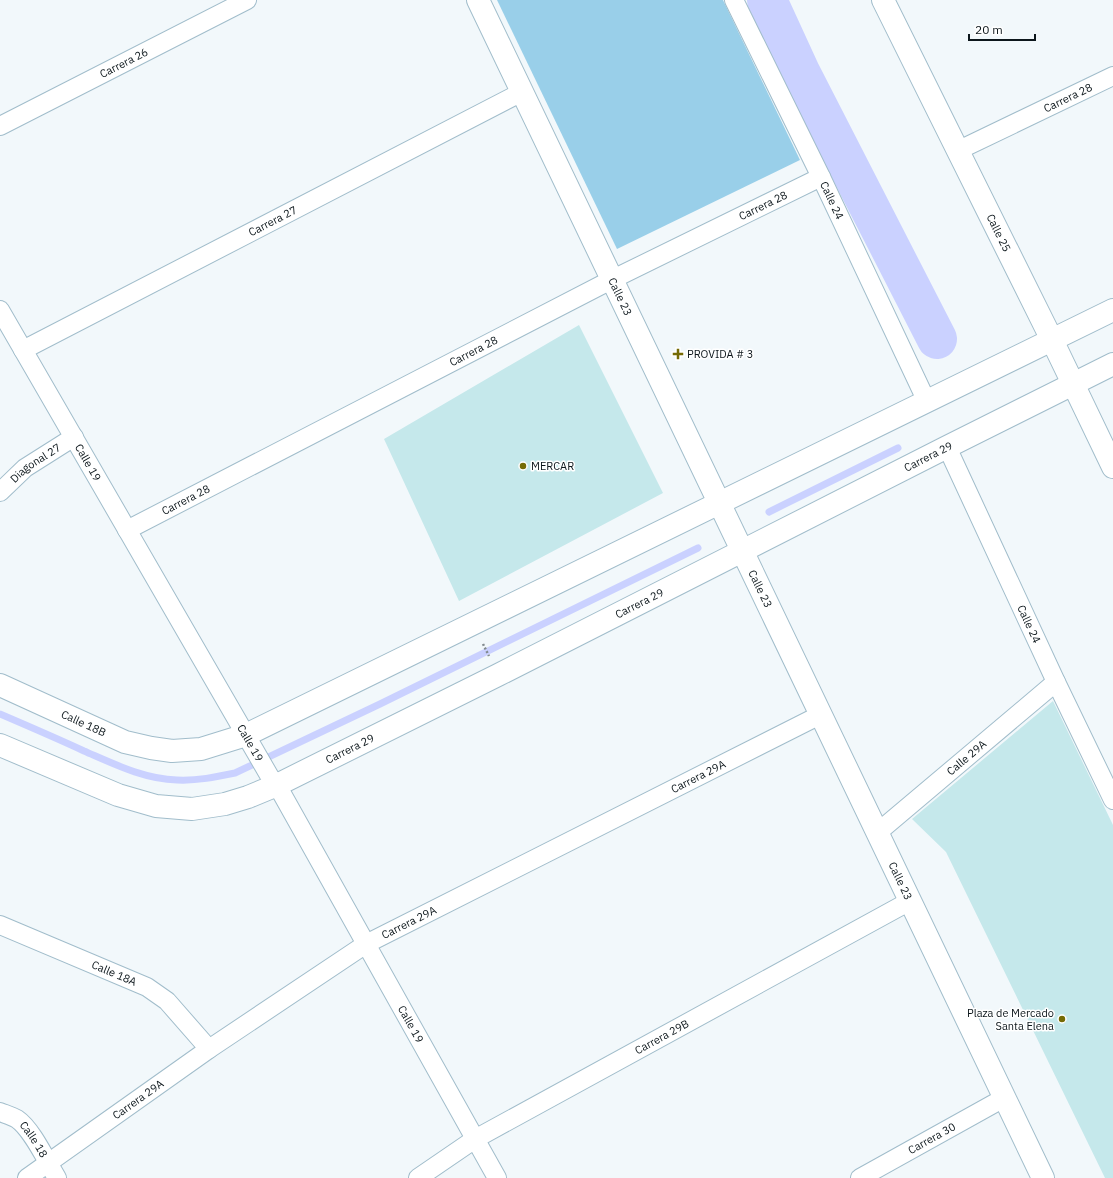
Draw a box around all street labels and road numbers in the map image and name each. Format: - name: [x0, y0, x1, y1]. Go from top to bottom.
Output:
- street label: Carrera 26: [97, 45, 150, 81]
- street label: Carrera 28: [1041, 80, 1095, 115]
- street label: Calle 24: [817, 179, 847, 222]
- street label: Carrera 28: [736, 188, 790, 223]
- street label: Carrera 27: [246, 203, 299, 239]
- street label: Calle 25: [983, 212, 1014, 254]
- street label: Calle 23: [605, 275, 635, 318]
- street label: Carrera 28: [447, 333, 500, 369]
- street label: Carrera 29: [902, 438, 955, 475]
- street label: Diagonal 27: [7, 440, 63, 486]
- street label: Calle 19: [72, 441, 104, 483]
- street label: Carrera 28: [159, 481, 212, 518]
- street label: Calle 23: [745, 567, 775, 610]
- street label: Carrera 29: [613, 585, 666, 621]
- street label: Calle 24: [1014, 603, 1044, 646]
- street label: Calle 18B: [59, 707, 108, 739]
- street label: Calle 19: [234, 722, 266, 764]
- street label: Carrera 29: [323, 731, 376, 767]
- street label: Calle 29A: [944, 737, 989, 778]
- street label: Carrera 29A: [668, 757, 728, 796]
- street label: Calle 23: [885, 860, 916, 902]
- street label: Carrera 29A: [379, 903, 439, 942]
- street label: Calle 18A: [90, 957, 139, 989]
- street label: Calle 19: [395, 1003, 427, 1045]
- street label: Carrera 29B: [632, 1016, 691, 1057]
- street label: Carrera 29A: [110, 1076, 166, 1122]
- street label: Calle 18: [17, 1118, 51, 1160]
- street label: Carrera 30: [905, 1119, 958, 1157]

